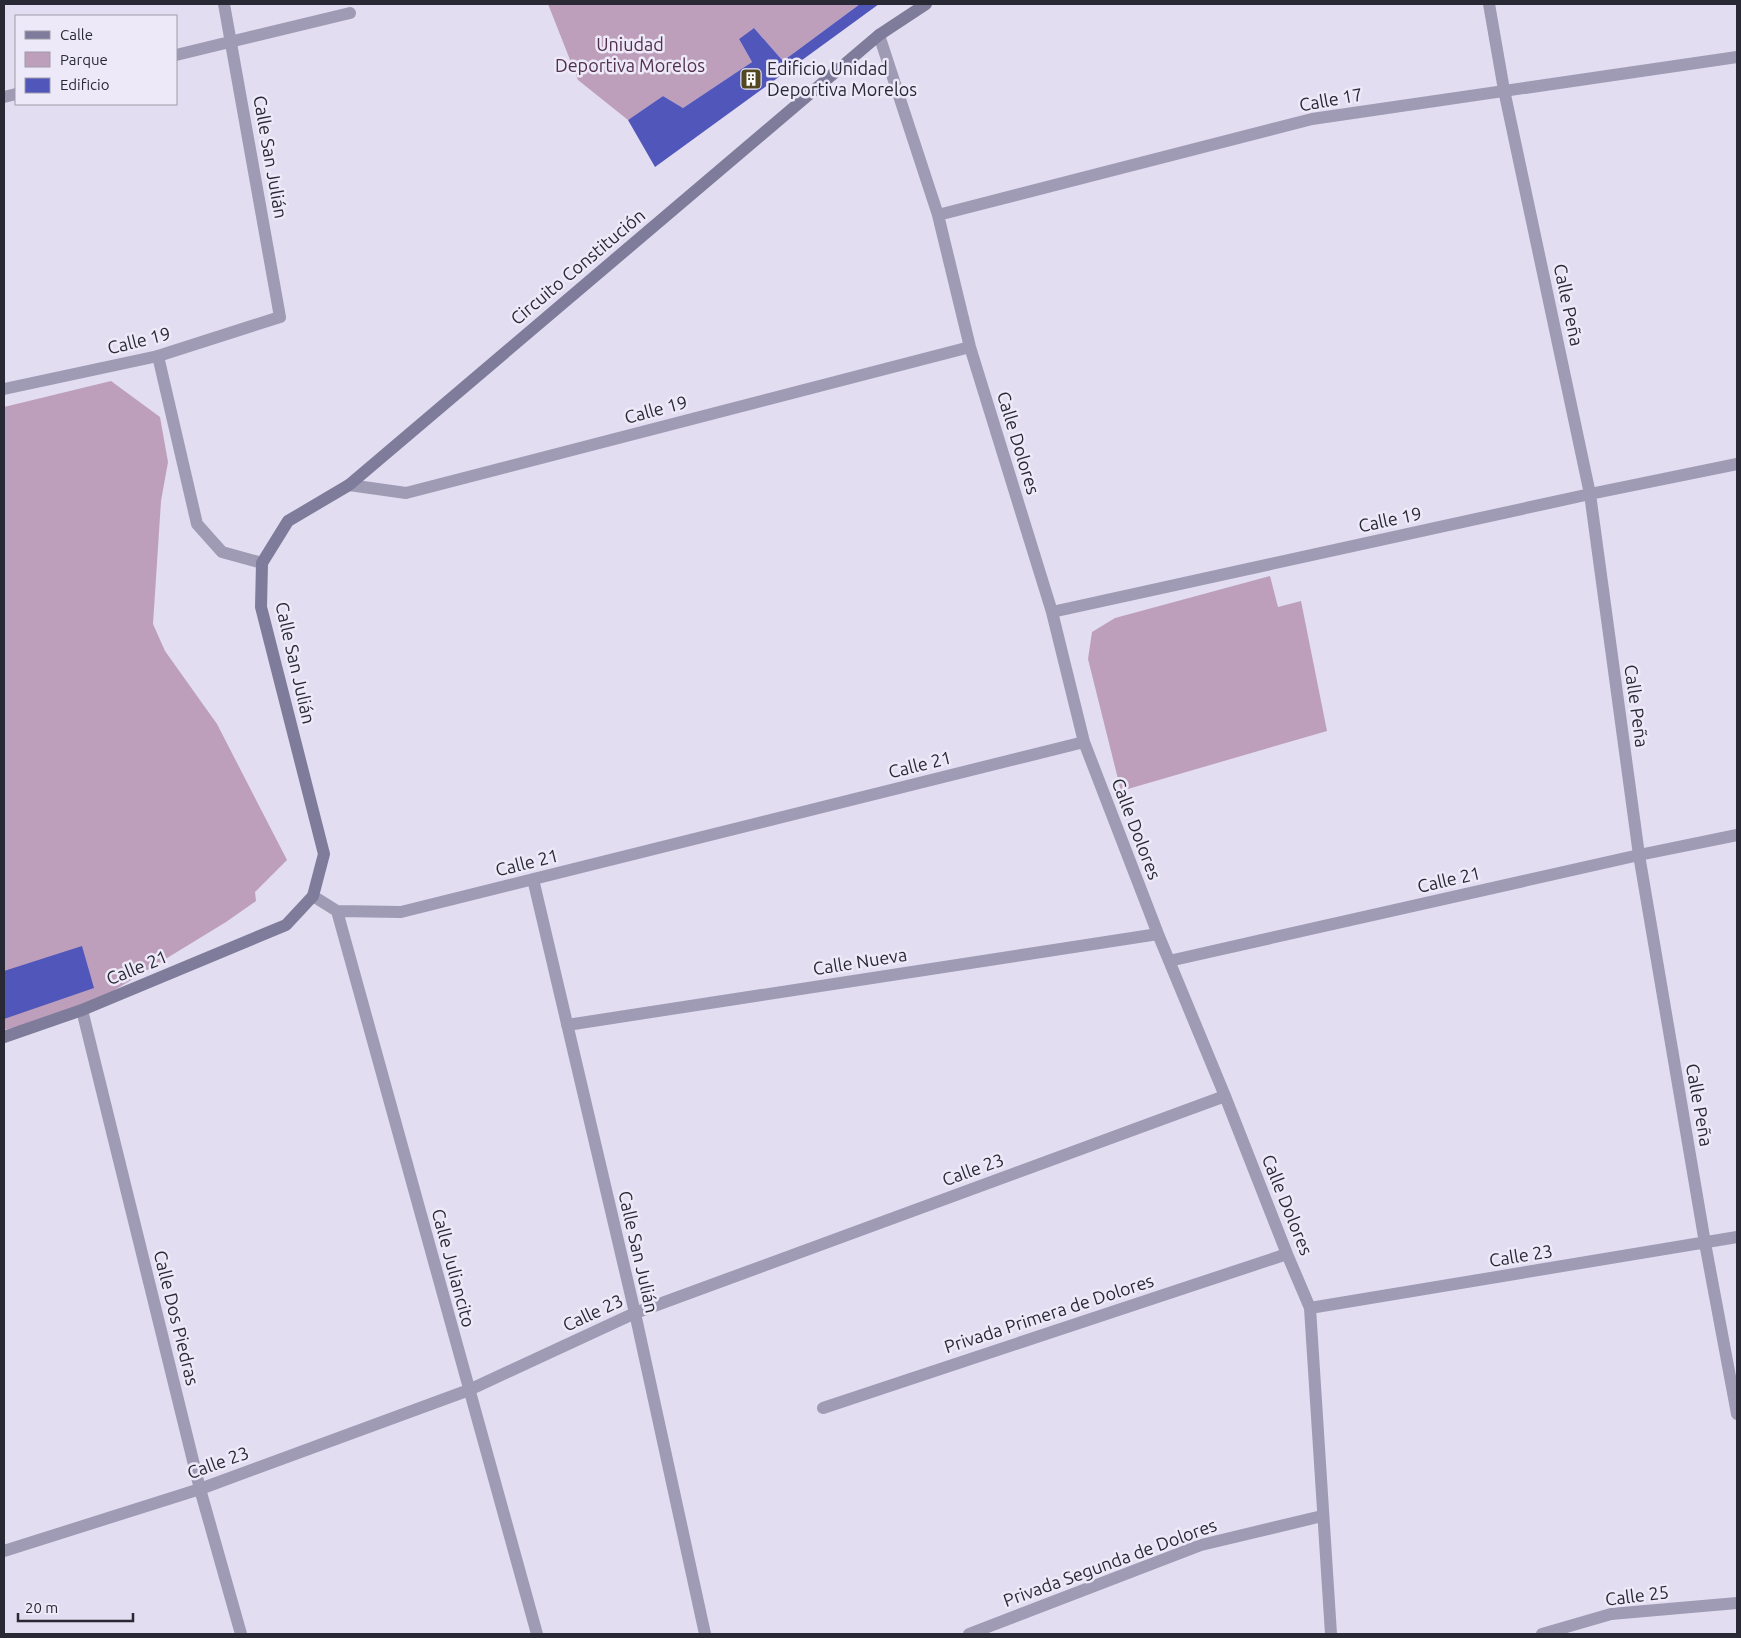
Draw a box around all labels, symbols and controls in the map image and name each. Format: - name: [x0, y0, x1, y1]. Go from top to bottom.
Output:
- legend: [15, 15, 178, 105]
- text: Calle: [60, 26, 93, 43]
- park label: Uniudad Deportiva Morelos: [555, 34, 705, 75]
- text: Parque: [60, 51, 108, 68]
- place label: Edificio Unidad Deportiva Morelos: [767, 58, 917, 99]
- building icon: Edificio Unidad Deportiva Morelos: [739, 67, 763, 91]
- text: Edificio: [60, 76, 109, 93]
- street label: Calle 17: [1298, 84, 1364, 114]
- street label: Calle San Julián: [250, 94, 292, 220]
- street label: Circuito Constitución: [506, 204, 648, 328]
- street label: Calle Peña: [1550, 262, 1587, 348]
- street label: Calle 19: [105, 323, 172, 357]
- street label: Calle Dolores: [994, 389, 1044, 497]
- street label: Calle 19: [622, 391, 689, 427]
- street label: Calle 19: [1356, 503, 1423, 535]
- street label: Calle San Julián: [272, 600, 320, 726]
- street label: Calle Peña: [1621, 663, 1653, 749]
- street label: Calle 21: [886, 747, 953, 781]
- street label: Calle Dolores: [1108, 775, 1165, 882]
- street label: Calle 21: [493, 845, 560, 879]
- street label: Calle 21: [1415, 862, 1482, 896]
- street label: Calle Nueva: [811, 944, 908, 978]
- street label: Calle 21: [103, 946, 170, 988]
- street label: Calle Peña: [1683, 1062, 1717, 1148]
- street label: Calle 23: [939, 1149, 1006, 1189]
- street label: Calle Dolores: [1259, 1151, 1317, 1258]
- street label: Calle San Julián: [615, 1189, 663, 1315]
- street label: Calle Juliancito: [429, 1206, 479, 1329]
- street label: Calle 23: [1488, 1240, 1554, 1270]
- street label: Calle Dos Piedras: [151, 1248, 203, 1388]
- street label: Privada Primera de Dolores: [941, 1270, 1156, 1356]
- street label: Calle 23: [559, 1289, 626, 1335]
- street label: Calle 23: [184, 1442, 251, 1482]
- street label: Privada Segunda de Dolores: [1000, 1514, 1219, 1610]
- street label: Calle 25: [1604, 1581, 1670, 1609]
- scale bar: [18, 1590, 132, 1622]
- text: 20 m: [25, 1599, 58, 1616]

